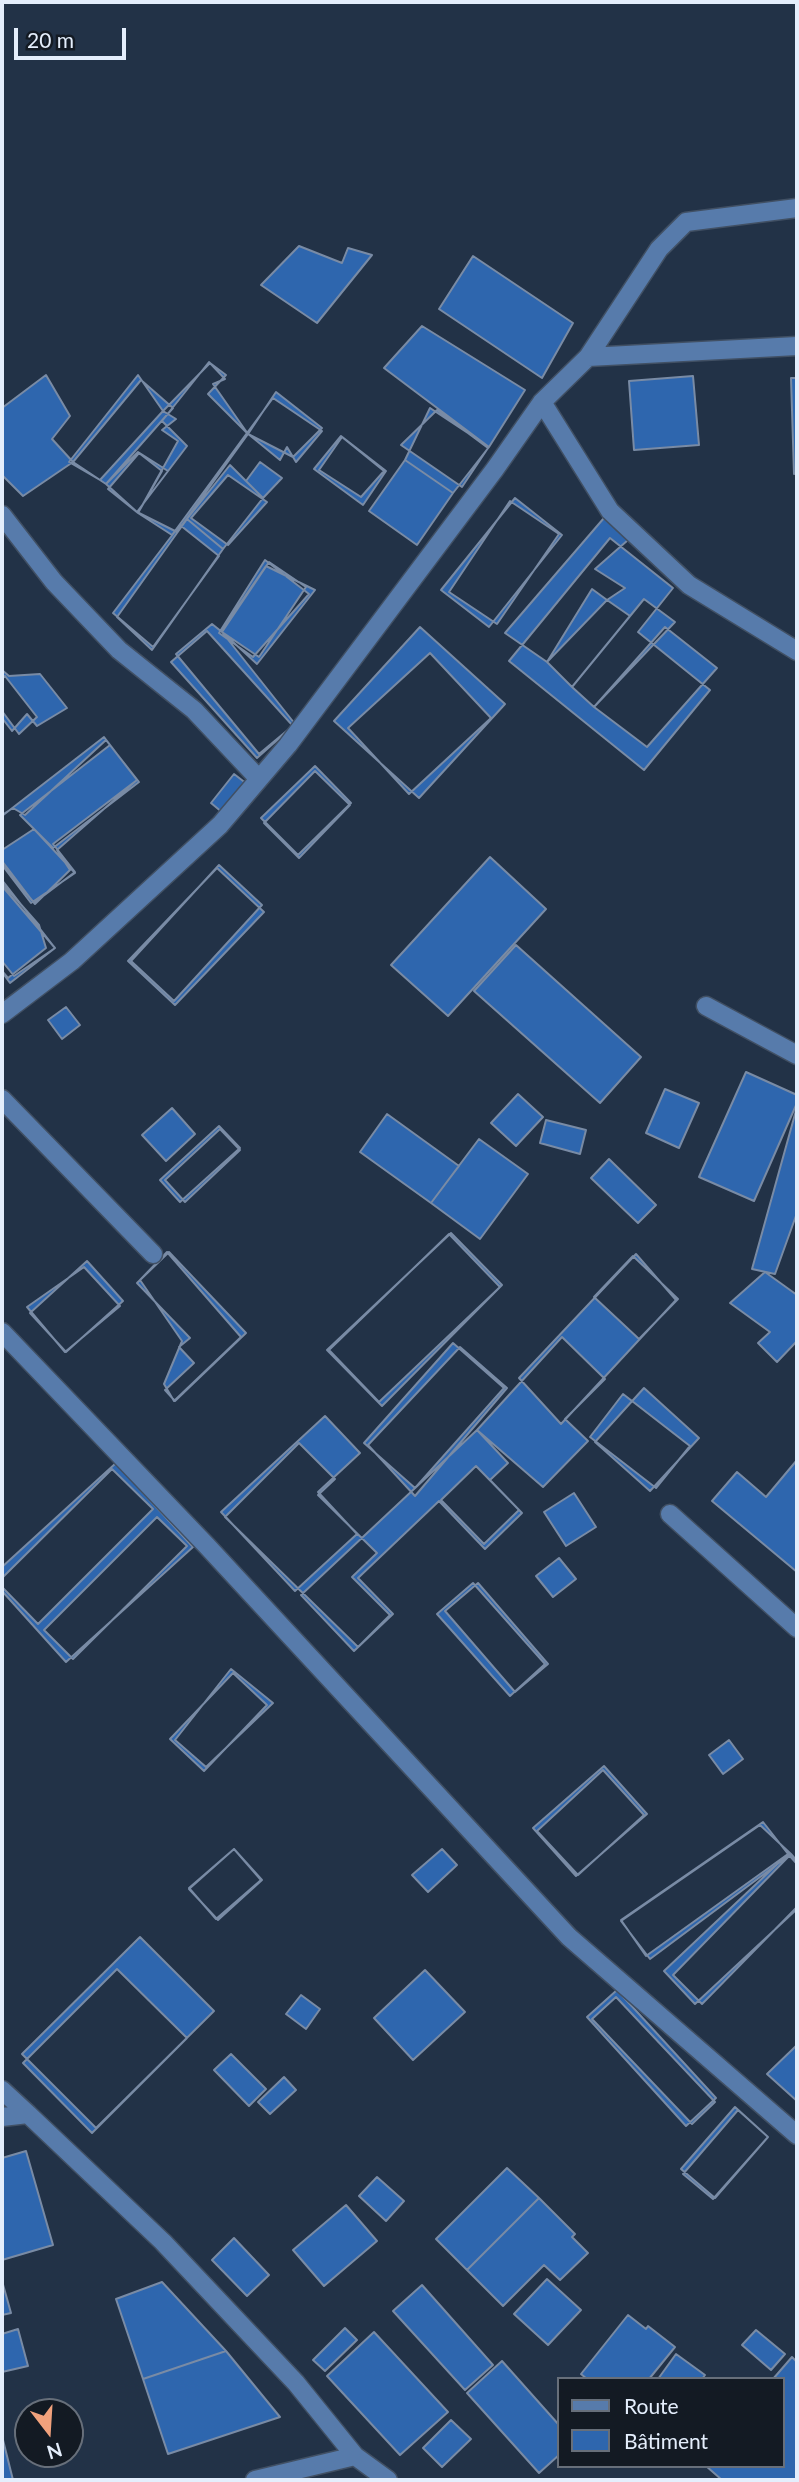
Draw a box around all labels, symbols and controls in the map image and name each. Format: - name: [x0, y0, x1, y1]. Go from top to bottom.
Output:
- scale bar: [18, 14, 130, 58]
- text: 20 m: [27, 27, 74, 52]
- legend: [558, 2377, 785, 2468]
- text: Route: [624, 2393, 679, 2418]
- north arrow: [14, 2398, 84, 2468]
- text: Bâtiment: [624, 2428, 708, 2453]
- text: N: [44, 2439, 65, 2465]

